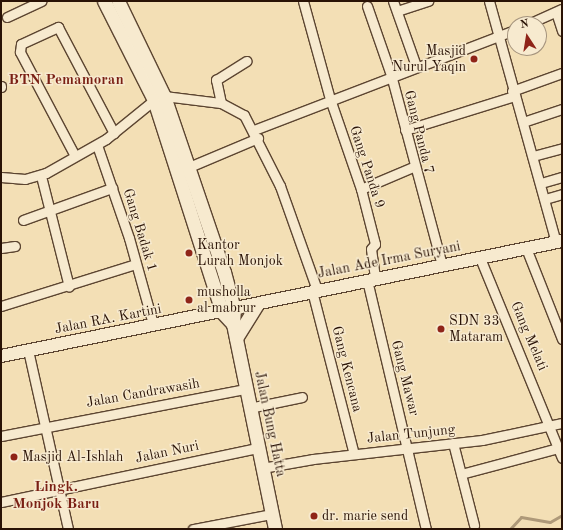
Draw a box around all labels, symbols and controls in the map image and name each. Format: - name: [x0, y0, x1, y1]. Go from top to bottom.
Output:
- north arrow: [507, 16, 547, 56]
- text: N: [519, 18, 530, 31]
- place label: Masjid Nurul Yaqin: [392, 43, 466, 76]
- marker: Masjid Nurul Yaqin: [469, 54, 479, 64]
- district label: BTN Pemamoran: [8, 72, 124, 90]
- street label: Gang Panda 7: [400, 88, 438, 176]
- street label: Gang Panda 9: [346, 124, 388, 210]
- street label: Gang Badak 1: [119, 186, 161, 274]
- place label: Kantor Lurah Monjok: [197, 237, 283, 270]
- street label: Jalan Ade Irma Suryani: [316, 238, 462, 282]
- marker: Kantor Lurah Monjok: [184, 248, 194, 258]
- place label: musholla al mabrur: [197, 284, 256, 316]
- marker: musholla al mabrur: [184, 295, 194, 305]
- street label: Gang Melati: [507, 299, 551, 373]
- street label: Jalan RA. Kartini: [53, 300, 163, 338]
- place label: SDN 33 Mataram: [449, 313, 503, 346]
- street label: Gang Kencana: [328, 324, 366, 414]
- marker: SDN 33 Mataram: [436, 324, 446, 334]
- street label: Gang Mawar: [387, 338, 423, 418]
- street label: Jalan Bung Hatta: [251, 370, 289, 478]
- street label: Jalan Candrawasih: [85, 375, 201, 411]
- street label: Jalan Tunjung: [366, 421, 456, 447]
- street label: Jalan Nuri: [134, 437, 200, 467]
- place label: Masjid Al-Ishlah: [22, 449, 123, 465]
- marker: Masjid Al-Ishlah: [9, 452, 19, 462]
- district label: Lingk. Monjok Baru: [12, 478, 100, 513]
- place label: dr. marie send: [322, 508, 408, 524]
- marker: dr. marie send: [309, 511, 319, 521]

